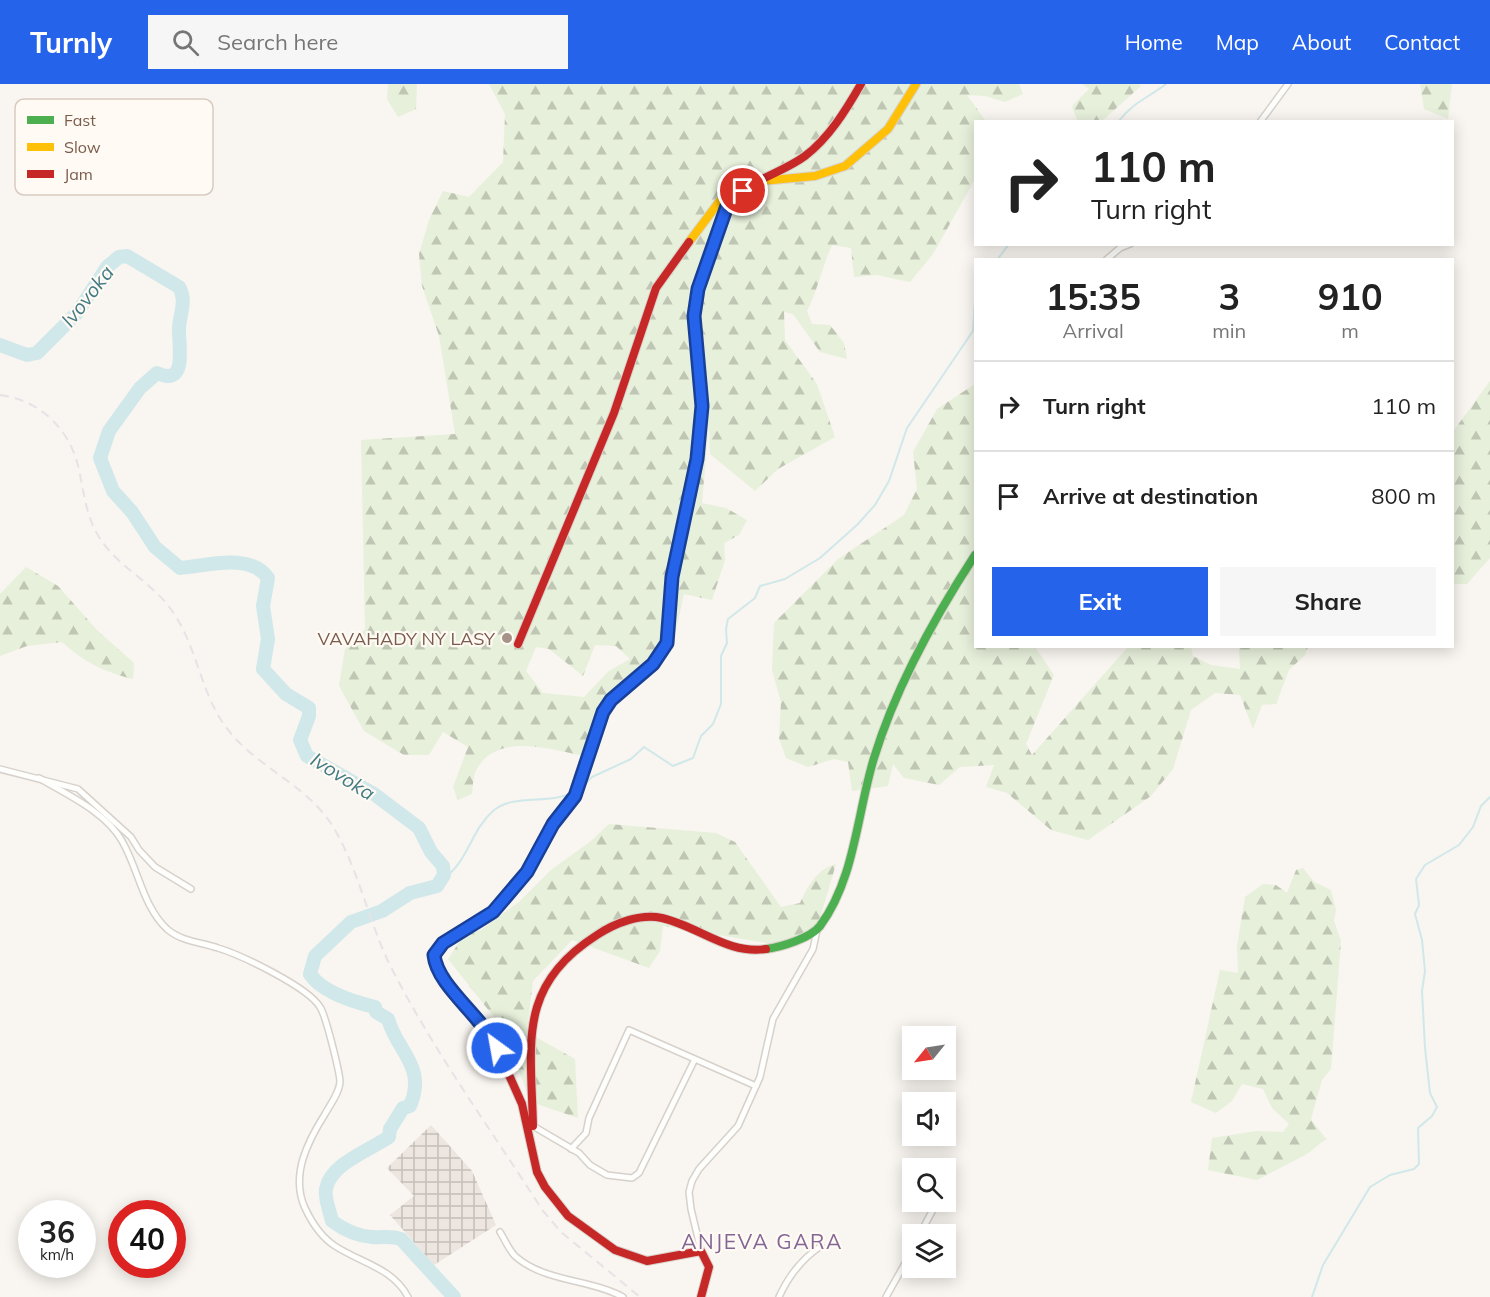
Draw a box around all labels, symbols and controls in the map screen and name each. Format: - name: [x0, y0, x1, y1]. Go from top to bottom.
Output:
- search box: [148, 15, 568, 69]
- text: Turnly: [30, 25, 112, 60]
- icon: search: [169, 26, 202, 59]
- text: Search here: [217, 28, 338, 56]
- text: Home: [1125, 29, 1183, 55]
- text: Map: [1216, 29, 1259, 55]
- text: About: [1292, 29, 1351, 55]
- text: Contact: [1384, 29, 1460, 55]
- legend: [15, 99, 213, 195]
- text: Fast: [64, 110, 96, 130]
- text: Slow: [64, 137, 101, 157]
- text: 110 m: [1091, 140, 1216, 193]
- icon: right: [992, 144, 1070, 222]
- text: Jam: [64, 164, 93, 184]
- pin: [717, 165, 768, 216]
- icon: arrive: [726, 174, 759, 207]
- text: Turn right: [1091, 192, 1211, 226]
- water label: Ivovoka: [55, 260, 119, 332]
- text: 15:35: [1045, 274, 1141, 319]
- text: 3: [1218, 274, 1240, 319]
- text: 910: [1318, 274, 1383, 319]
- text: Arrival: [1063, 318, 1124, 343]
- text: min: [1212, 318, 1246, 343]
- text: m: [1341, 318, 1359, 343]
- icon: right: [992, 390, 1025, 423]
- text: Turn right: [1043, 392, 1146, 420]
- text: 110 m: [1371, 392, 1436, 420]
- icon: arrive: [992, 480, 1025, 513]
- text: Arrive at destination: [1043, 482, 1258, 510]
- text: 800 m: [1371, 482, 1436, 510]
- button: Exit: [992, 567, 1208, 636]
- button: Share: [1220, 567, 1436, 636]
- place label: VAVAHADY NY LASY: [318, 627, 496, 650]
- marker: VAVAHADY NY LASY: [500, 631, 514, 645]
- water label: Ivovoka: [306, 747, 380, 805]
- position arrow: [465, 1016, 529, 1080]
- north arrow: [902, 1026, 956, 1080]
- map controls: [902, 1026, 956, 1278]
- button: sound: [902, 1092, 956, 1146]
- button: search: [902, 1158, 956, 1212]
- speed limit sign: 40: [108, 1200, 186, 1278]
- text: 36: [39, 1213, 75, 1251]
- button: layers: [902, 1224, 956, 1278]
- district label: ANJEVA GARA: [681, 1228, 843, 1254]
- text: km/h: [40, 1245, 74, 1264]

